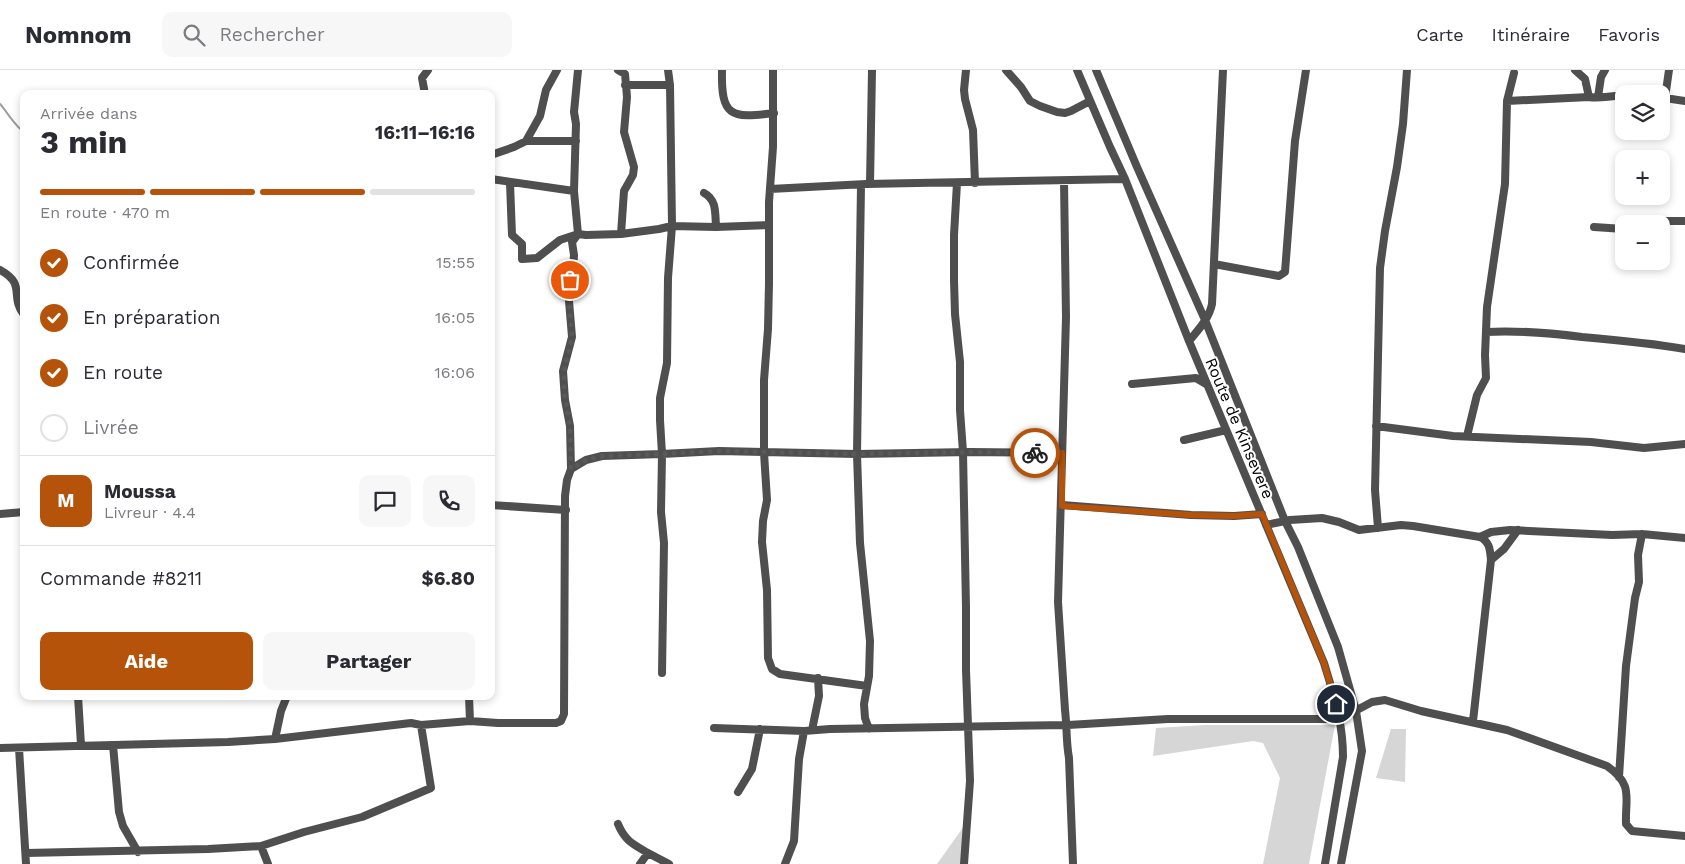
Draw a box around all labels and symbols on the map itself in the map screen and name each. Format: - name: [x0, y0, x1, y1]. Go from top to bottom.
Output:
- pin: [549, 259, 591, 301]
- street label: Route de Kinsevere: [1201, 355, 1278, 501]
- courier: [1010, 428, 1060, 478]
- pin: [1315, 683, 1357, 725]

